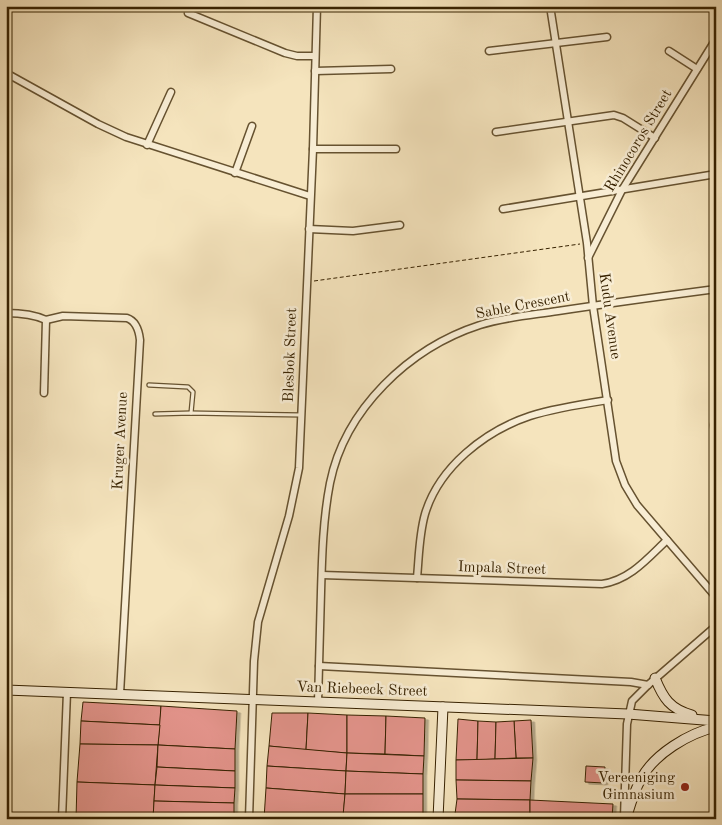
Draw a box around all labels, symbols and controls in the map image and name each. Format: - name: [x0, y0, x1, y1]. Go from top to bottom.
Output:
- street label: Rhinocoros Street: [603, 87, 675, 195]
- street label: Kudu Avenue: [596, 272, 622, 360]
- street label: Sable Crescent: [474, 289, 572, 323]
- street label: Blesbok Street: [282, 307, 300, 403]
- street label: Kruger Avenue: [111, 391, 131, 491]
- street label: Impala Street: [458, 560, 546, 578]
- street label: Van Riebeeck Street: [296, 680, 428, 700]
- place label: Vereeniging Gimnasium: [598, 771, 675, 803]
- marker: Vereeniging Gimnasium: [679, 781, 691, 793]

